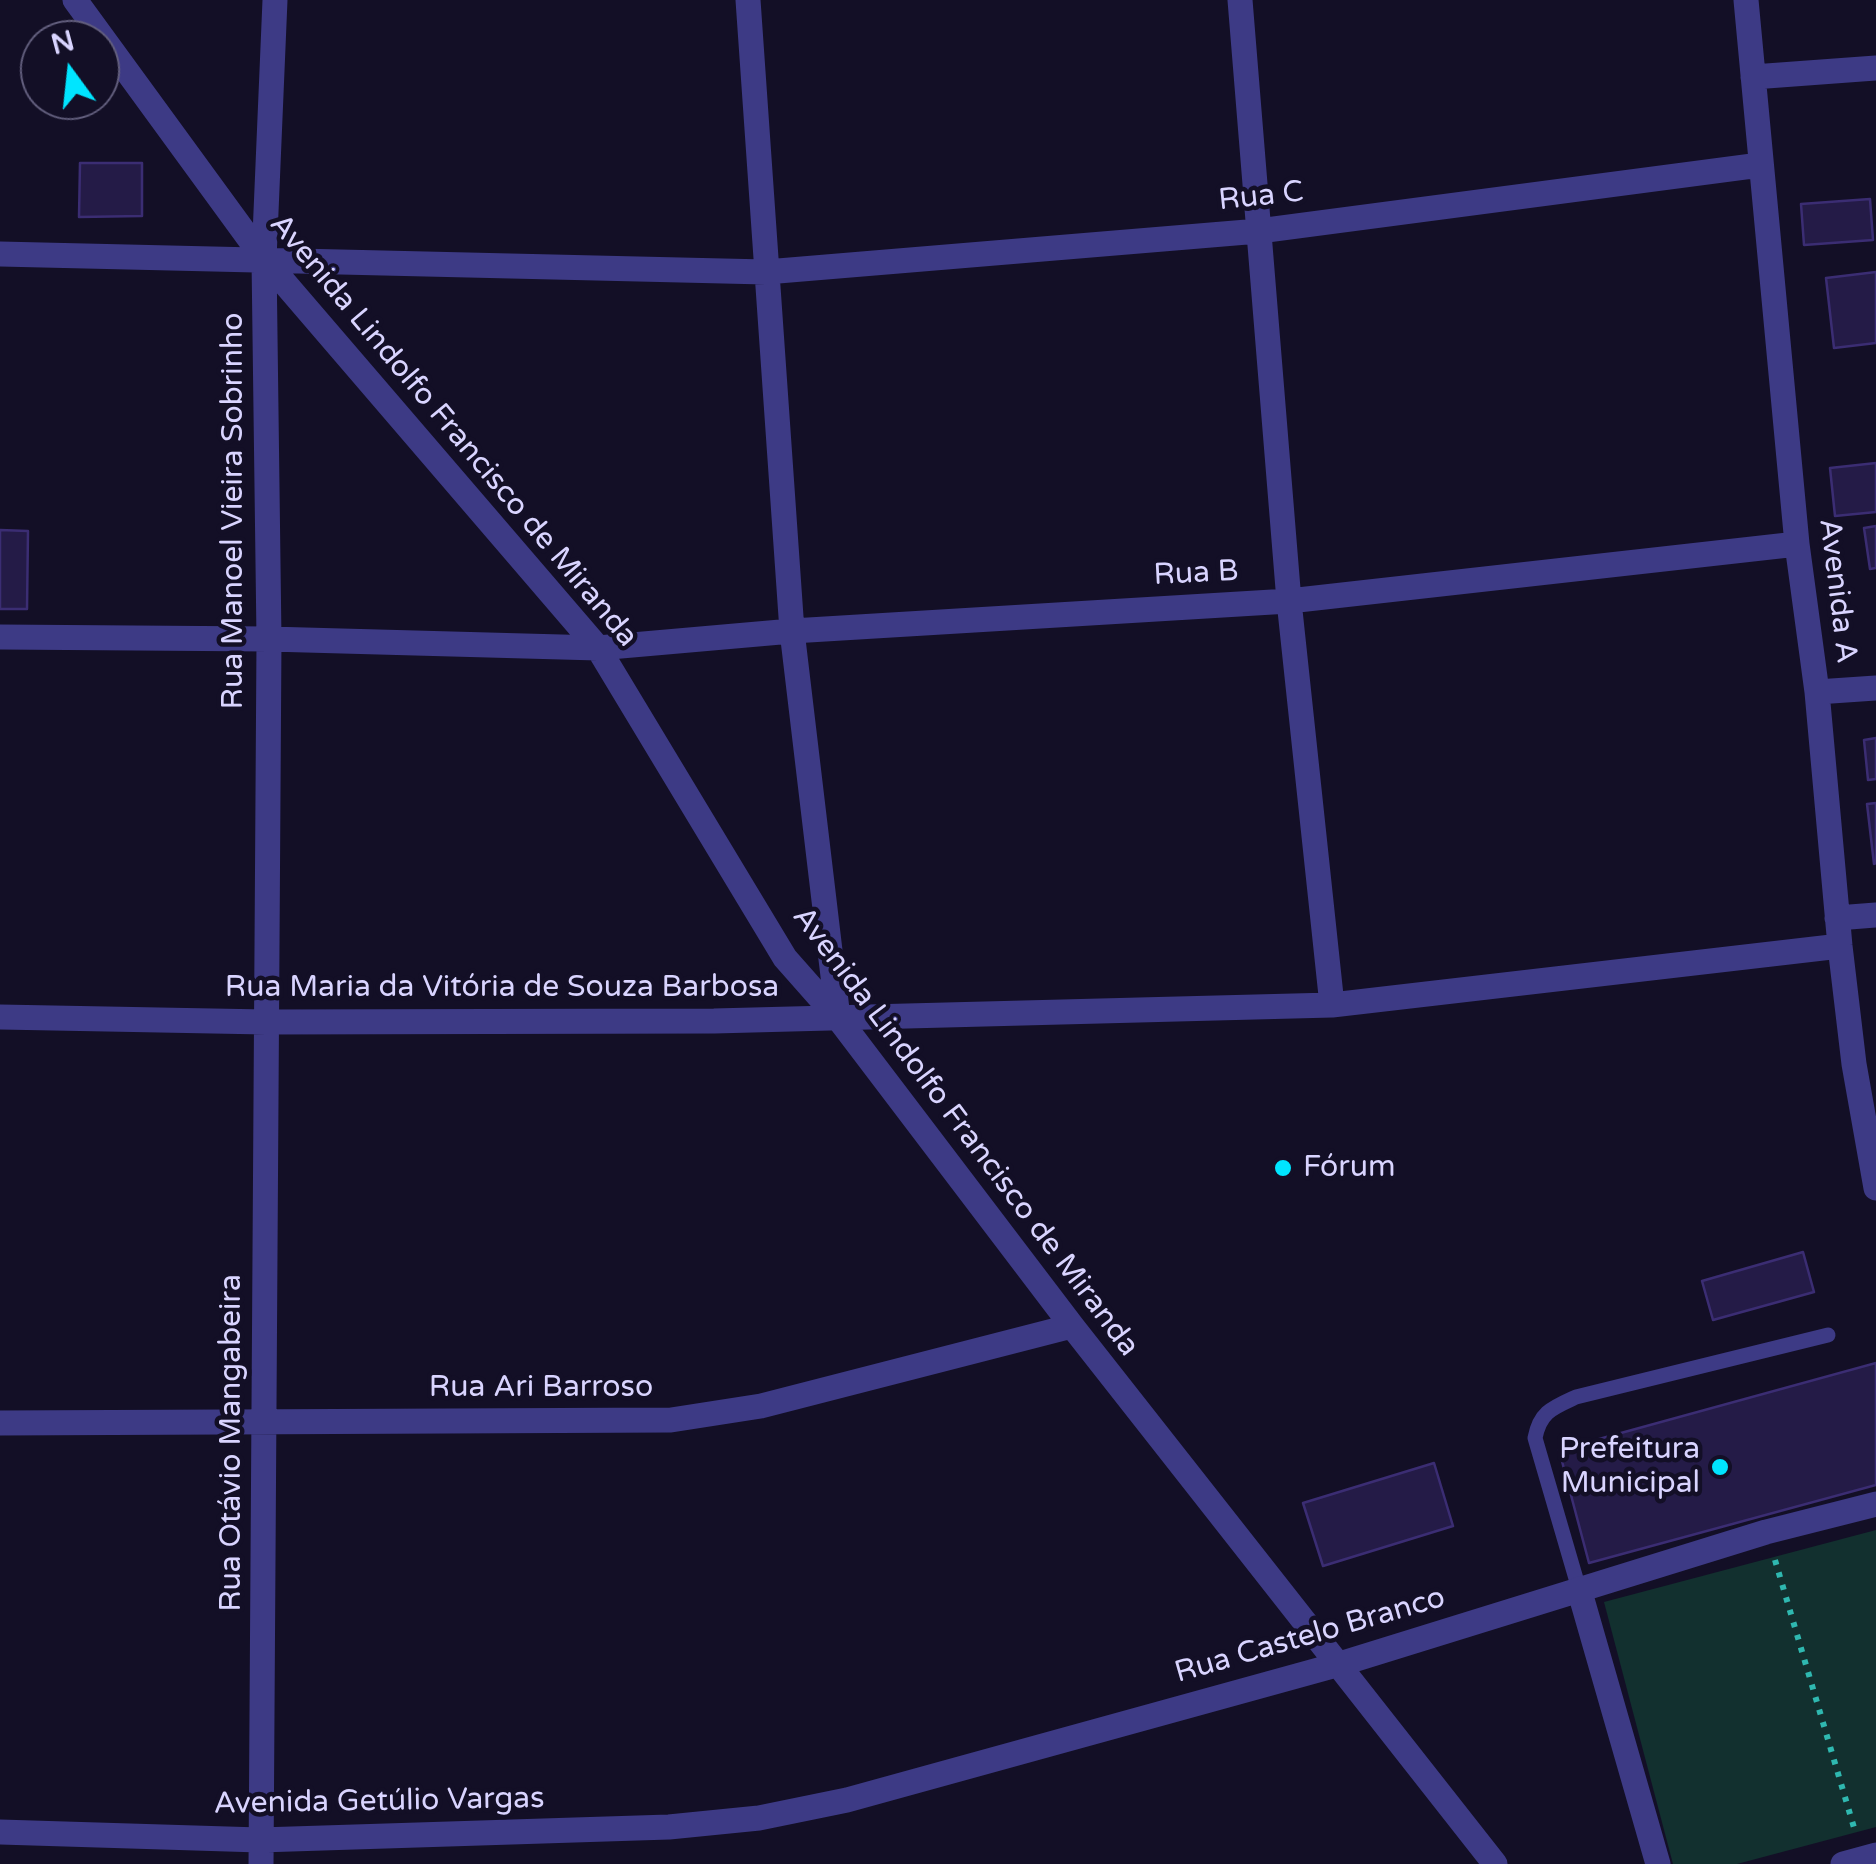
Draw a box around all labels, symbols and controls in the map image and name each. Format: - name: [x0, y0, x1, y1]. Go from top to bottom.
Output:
- north arrow: [20, 20, 120, 120]
- text: N: [47, 24, 78, 62]
- street label: Rua C: [1217, 175, 1305, 219]
- street label: Avenida Lindolfo Francisco de Miranda: [261, 207, 645, 655]
- street label: Rua Manoel Vieira Sobrinho: [216, 313, 252, 709]
- street label: Avenida A: [1810, 517, 1864, 665]
- street label: Rua B: [1153, 554, 1239, 594]
- street label: Avenida Lindolfo Francisco de Miranda: [784, 900, 1146, 1364]
- street label: Rua Maria da Vitória de Souza Barbosa: [225, 970, 779, 1006]
- place label: Fórum: [1303, 1150, 1396, 1186]
- marker: Fórum: [1272, 1157, 1294, 1179]
- street label: Rua Otávio Mangabeira: [214, 1274, 250, 1612]
- street label: Rua Ari Barroso: [429, 1370, 653, 1406]
- place label: Prefeitura Municipal: [1559, 1432, 1700, 1502]
- marker: Prefeitura Municipal: [1709, 1456, 1731, 1478]
- street label: Rua Castelo Branco: [1171, 1580, 1449, 1692]
- street label: Avenida Getúlio Vargas: [213, 1781, 545, 1823]

